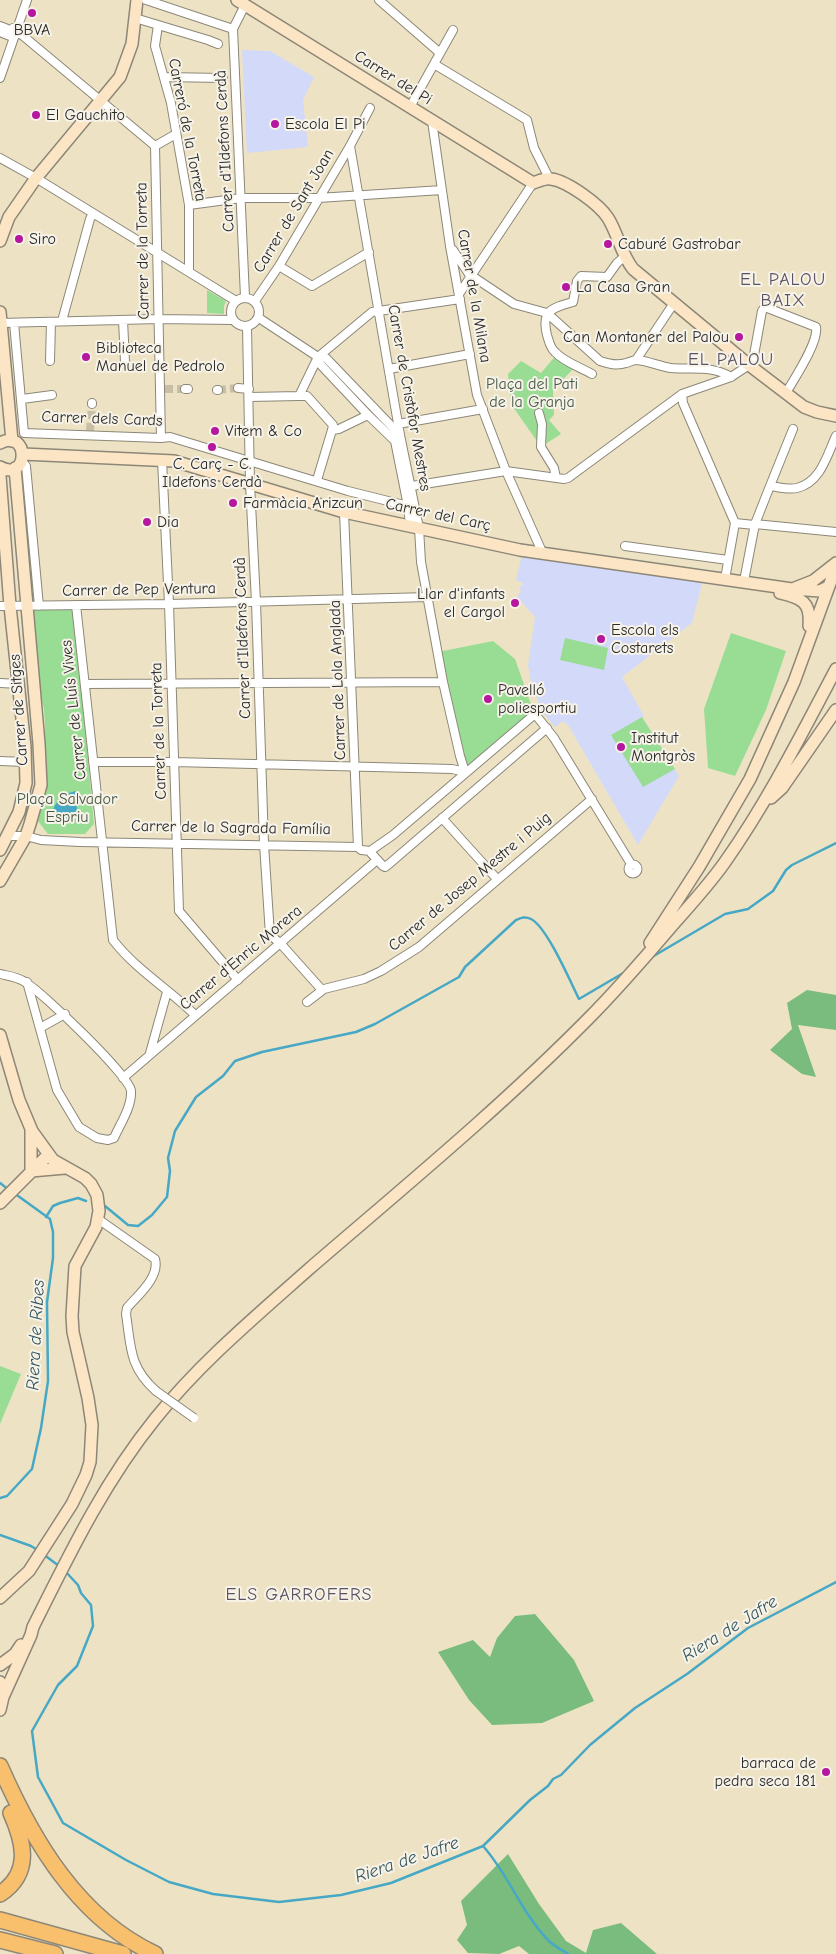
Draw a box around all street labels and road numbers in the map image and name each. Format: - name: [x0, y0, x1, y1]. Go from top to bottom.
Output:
- street label: Carrer del Pi: [351, 47, 435, 109]
- street label: Carreró de la Torreta: [164, 57, 210, 203]
- street label: Carrer d'Ildefons Cerdà: [211, 70, 239, 232]
- street label: Carrer de Sant Joan: [250, 146, 338, 276]
- street label: Carrer de la Torreta: [132, 182, 154, 320]
- street label: Carrer de la Milana: [453, 228, 495, 364]
- street label: Carrer de Cristòfor Mestres: [383, 303, 435, 493]
- street label: Carrer dels Cards: [41, 407, 163, 431]
- street label: Carrer del Carç: [384, 494, 492, 536]
- street label: Carrer d'Ildefons Cerdà: [231, 557, 255, 719]
- street label: Carrer de Pep Ventura: [62, 579, 216, 601]
- street label: Carrer de Lola Anglada: [326, 599, 350, 761]
- street label: Carrer de Lluís Vives: [57, 639, 91, 781]
- street label: Carrer de Sitges: [6, 654, 32, 766]
- street label: Carrer de la Torreta: [147, 662, 171, 800]
- street label: Carrer de Josep Mestre i Puig: [385, 808, 555, 956]
- street label: Carrer de la Sagrada Família: [131, 817, 331, 839]
- street label: Carrer d'Enric Morera: [176, 901, 306, 1015]

